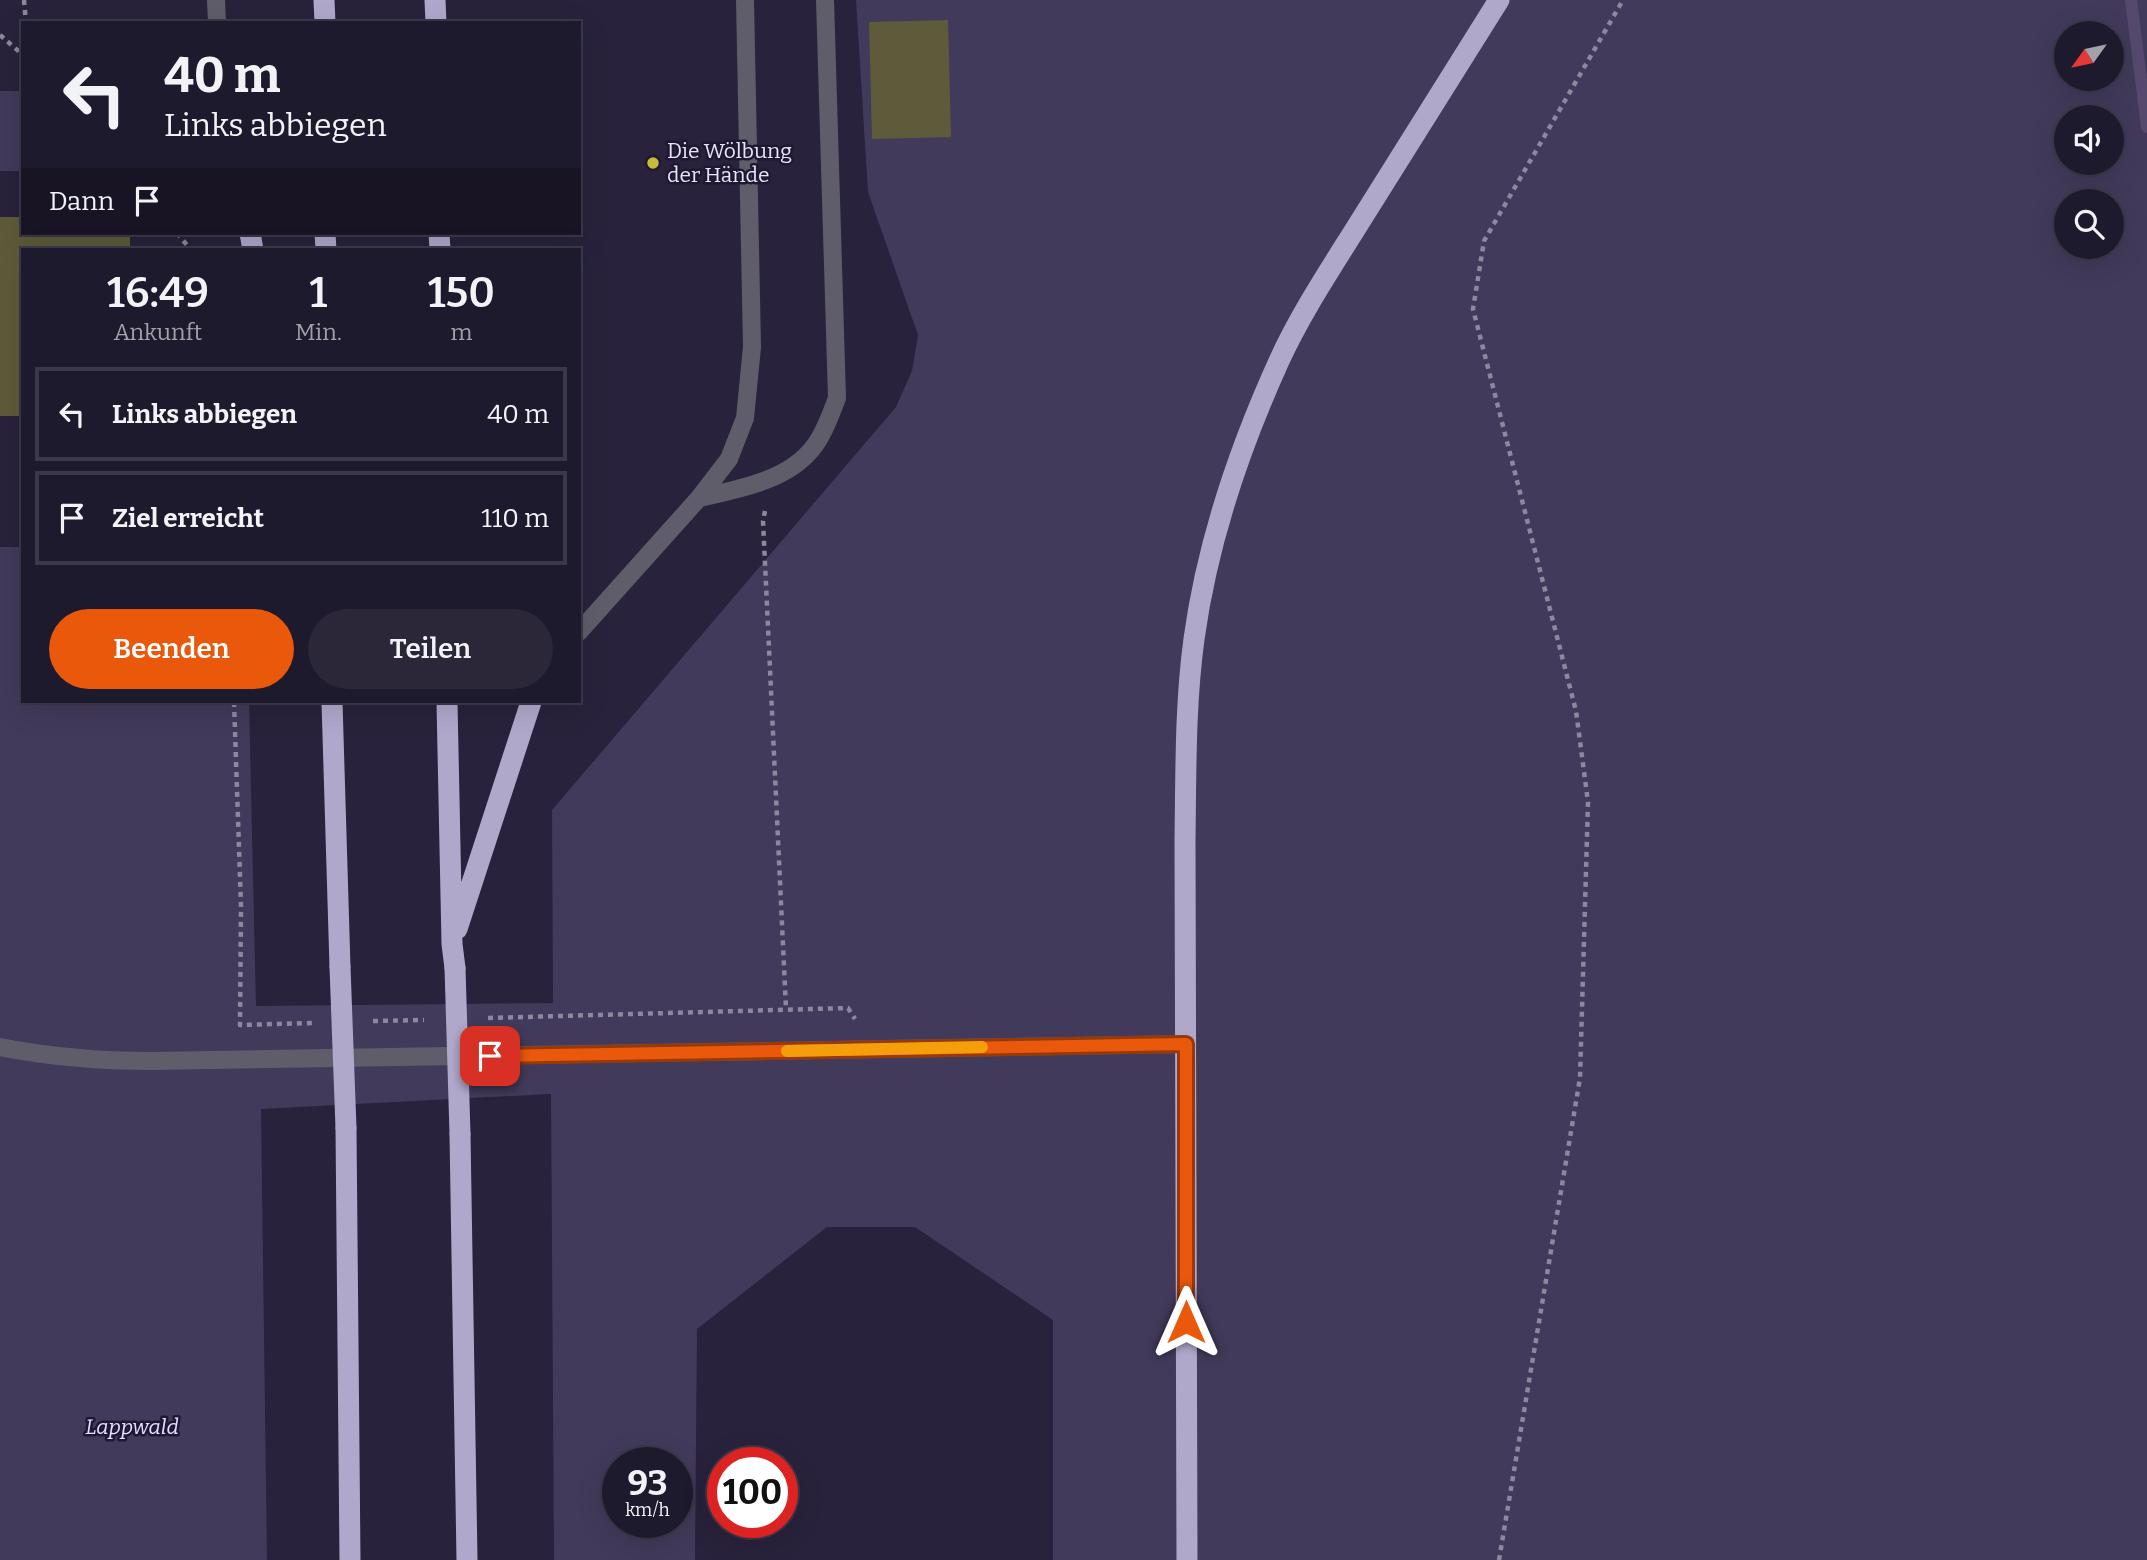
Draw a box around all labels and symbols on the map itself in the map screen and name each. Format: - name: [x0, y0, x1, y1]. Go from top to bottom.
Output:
- north arrow: [2054, 21, 2124, 91]
- place label: Die Wölbung der Hände: [667, 138, 792, 188]
- marker: Die Wölbung der Hände: [645, 155, 661, 171]
- pin: [460, 1026, 520, 1086]
- position arrow: [1149, 1285, 1223, 1359]
- park label: Lappwald: [85, 1414, 179, 1440]
- speed limit sign: 100: [707, 1447, 798, 1538]

